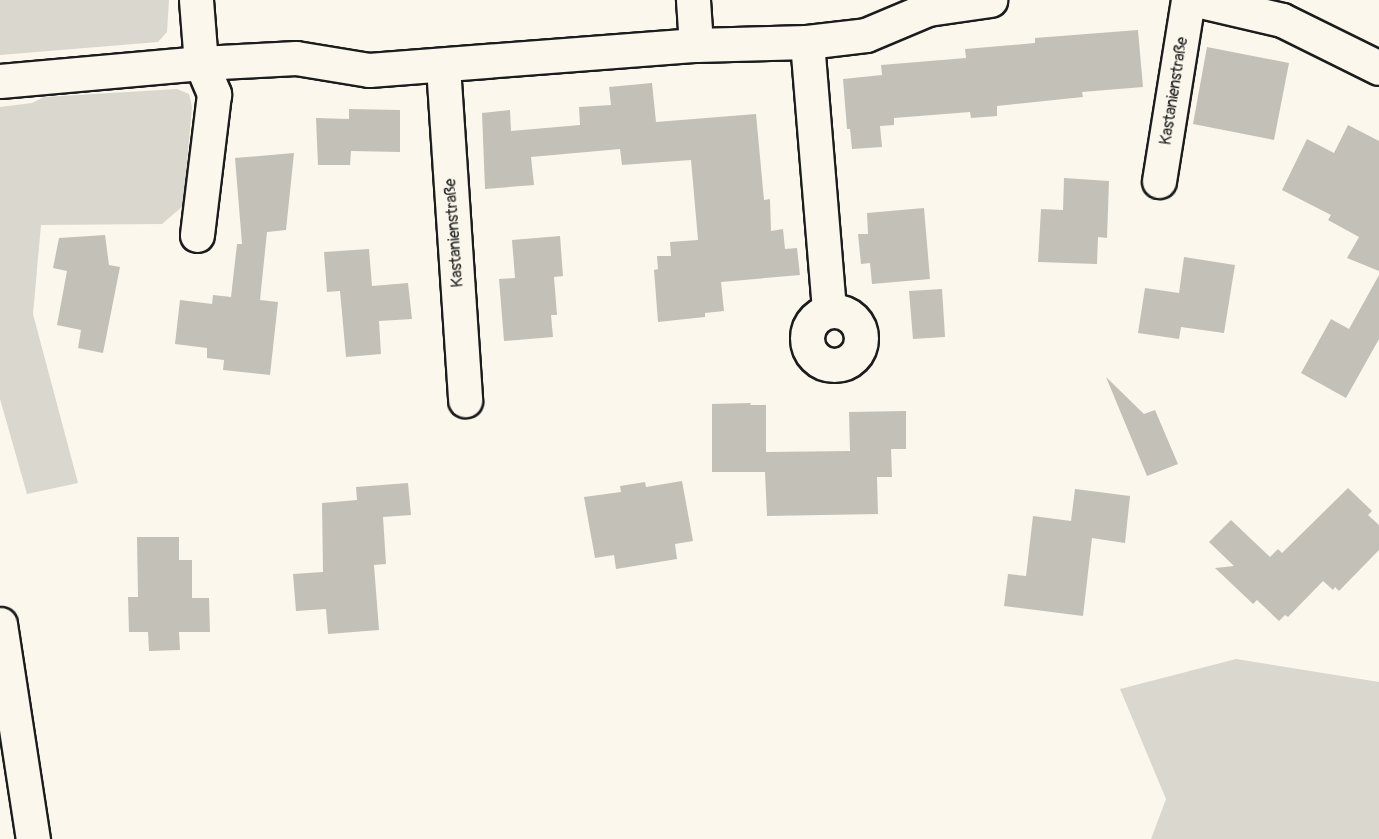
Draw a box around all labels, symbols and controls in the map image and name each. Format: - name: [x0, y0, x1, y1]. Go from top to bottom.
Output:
- street label: Kastanienstraße: [1156, 36, 1192, 146]
- street label: Kastanienstraße: [441, 178, 467, 288]

